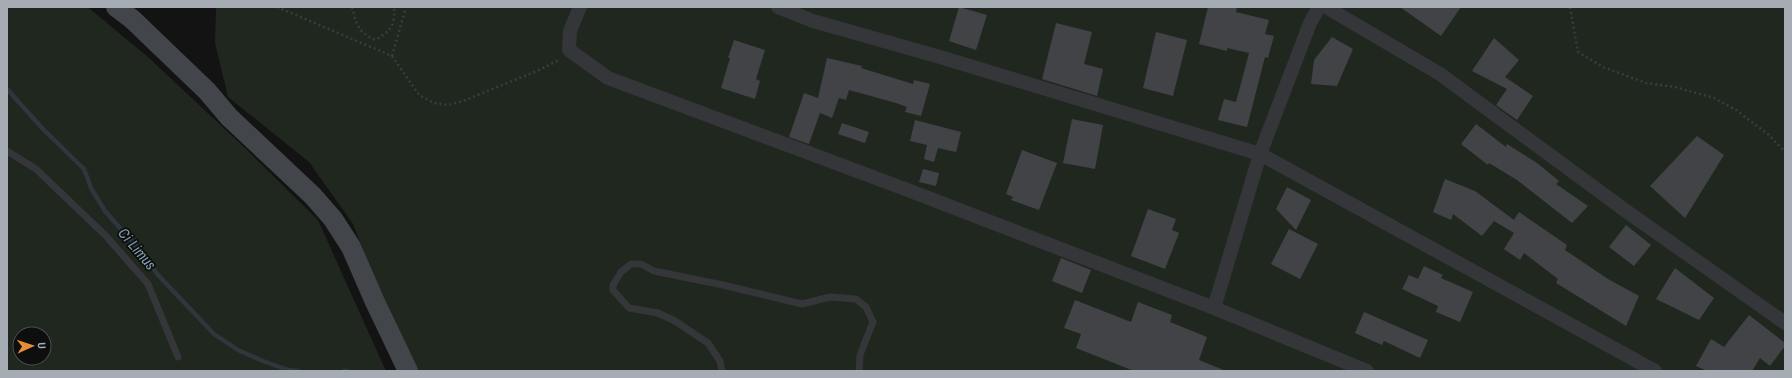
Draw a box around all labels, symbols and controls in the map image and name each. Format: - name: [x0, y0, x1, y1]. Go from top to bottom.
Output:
- water label: Ci Limus: [114, 223, 161, 274]
- north arrow: [12, 326, 52, 366]
- text: U: [35, 342, 49, 349]

